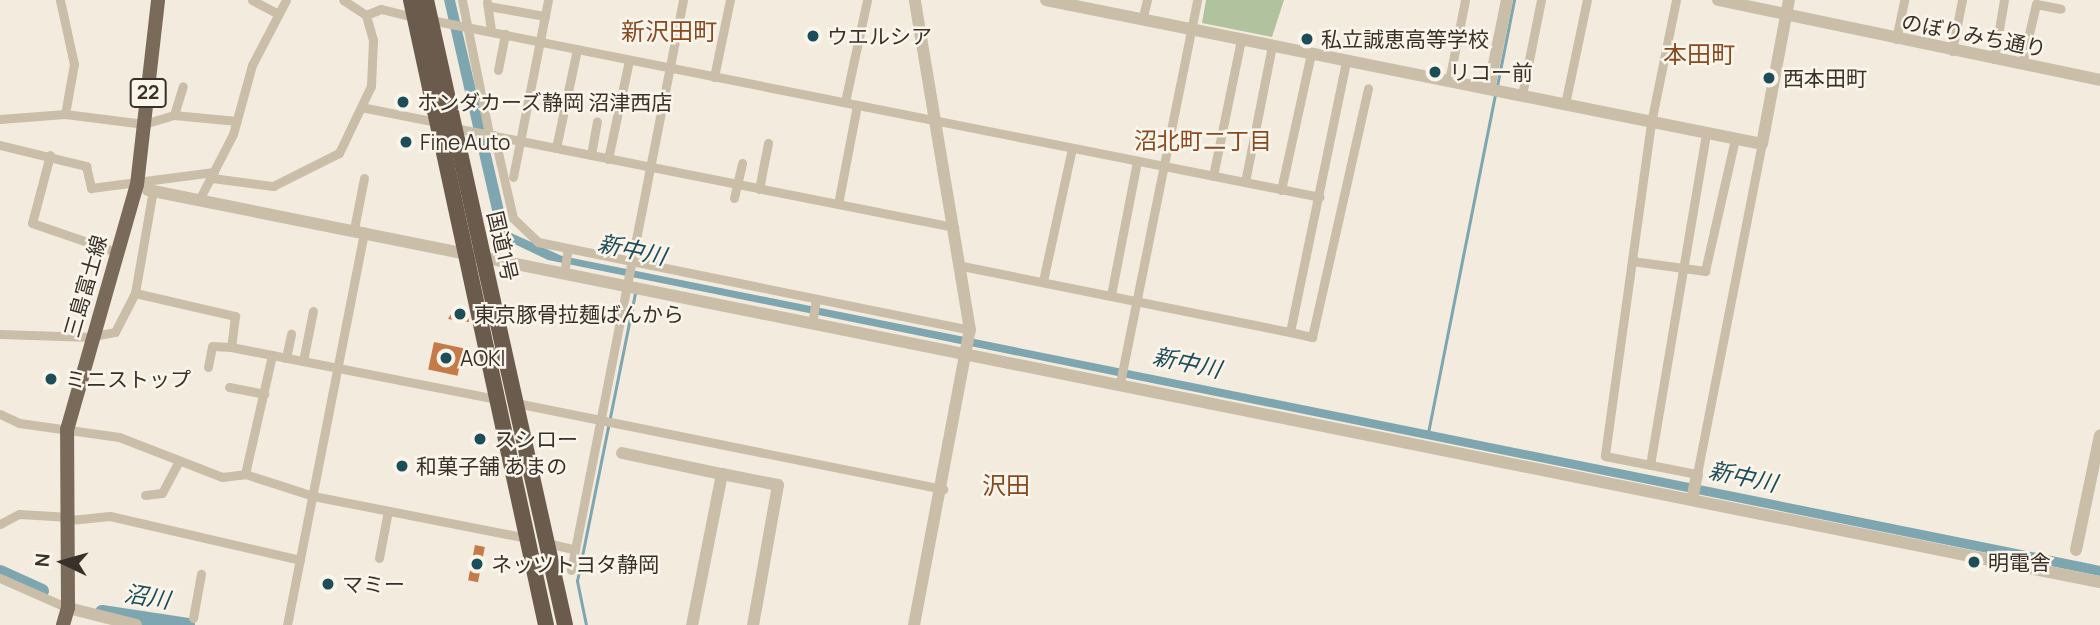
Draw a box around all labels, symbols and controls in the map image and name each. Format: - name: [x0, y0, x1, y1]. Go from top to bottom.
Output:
- street label: のぼりみち通り: [1899, 9, 2049, 61]
- district label: 新沢田町: [621, 17, 717, 45]
- place label: ウエルシア: [827, 23, 932, 49]
- place label: 私立誠恵高等学校: [1321, 26, 1489, 52]
- marker: ウエルシア: [805, 28, 821, 44]
- marker: 私立誠恵高等学校: [1299, 31, 1315, 47]
- district label: 本田町: [1663, 40, 1735, 68]
- place label: リコー前: [1449, 59, 1533, 85]
- marker: リコー前: [1427, 64, 1443, 80]
- place label: 西本田町: [1783, 65, 1867, 91]
- marker: 西本田町: [1761, 70, 1777, 86]
- road number: 22: [129, 78, 167, 108]
- place label: ホンダカーズ静岡 沼津西店: [417, 89, 673, 115]
- marker: ホンダカーズ静岡 沼津西店: [395, 94, 411, 110]
- district label: 沼北町二丁目: [1134, 126, 1272, 154]
- place label: Fine Auto: [420, 129, 511, 155]
- marker: Fine Auto: [398, 134, 414, 150]
- street label: 国道1号: [483, 208, 523, 284]
- water label: 新中川: [595, 228, 669, 270]
- street label: 三島富士線: [58, 232, 112, 340]
- place label: 東京豚骨拉麺ばんから: [474, 301, 684, 327]
- marker: 東京豚骨拉麺ばんから: [452, 306, 468, 322]
- water label: 新中川: [1150, 341, 1224, 383]
- place label: AOKI: [460, 345, 505, 371]
- marker: AOKI: [438, 350, 454, 366]
- place label: ミニストップ: [65, 366, 191, 392]
- marker: ミニストップ: [43, 371, 59, 387]
- place label: スシロー: [494, 426, 578, 452]
- marker: スシロー: [472, 431, 488, 447]
- place label: 和菓子舗 あまの: [416, 453, 567, 479]
- water label: 新中川: [1706, 455, 1780, 497]
- marker: 和菓子舗 あまの: [394, 458, 410, 474]
- district label: 沢田: [982, 471, 1030, 499]
- north arrow: [28, 527, 98, 597]
- place label: 明電舎: [1988, 549, 2051, 575]
- place label: ネッツトヨタ静岡: [491, 551, 659, 577]
- text: N: [29, 552, 56, 568]
- marker: 明電舎: [1966, 554, 1982, 570]
- marker: ネッツトヨタ静岡: [469, 556, 485, 572]
- place label: マミー: [342, 571, 405, 597]
- marker: マミー: [320, 576, 336, 592]
- water label: 沼川: [122, 579, 172, 613]

